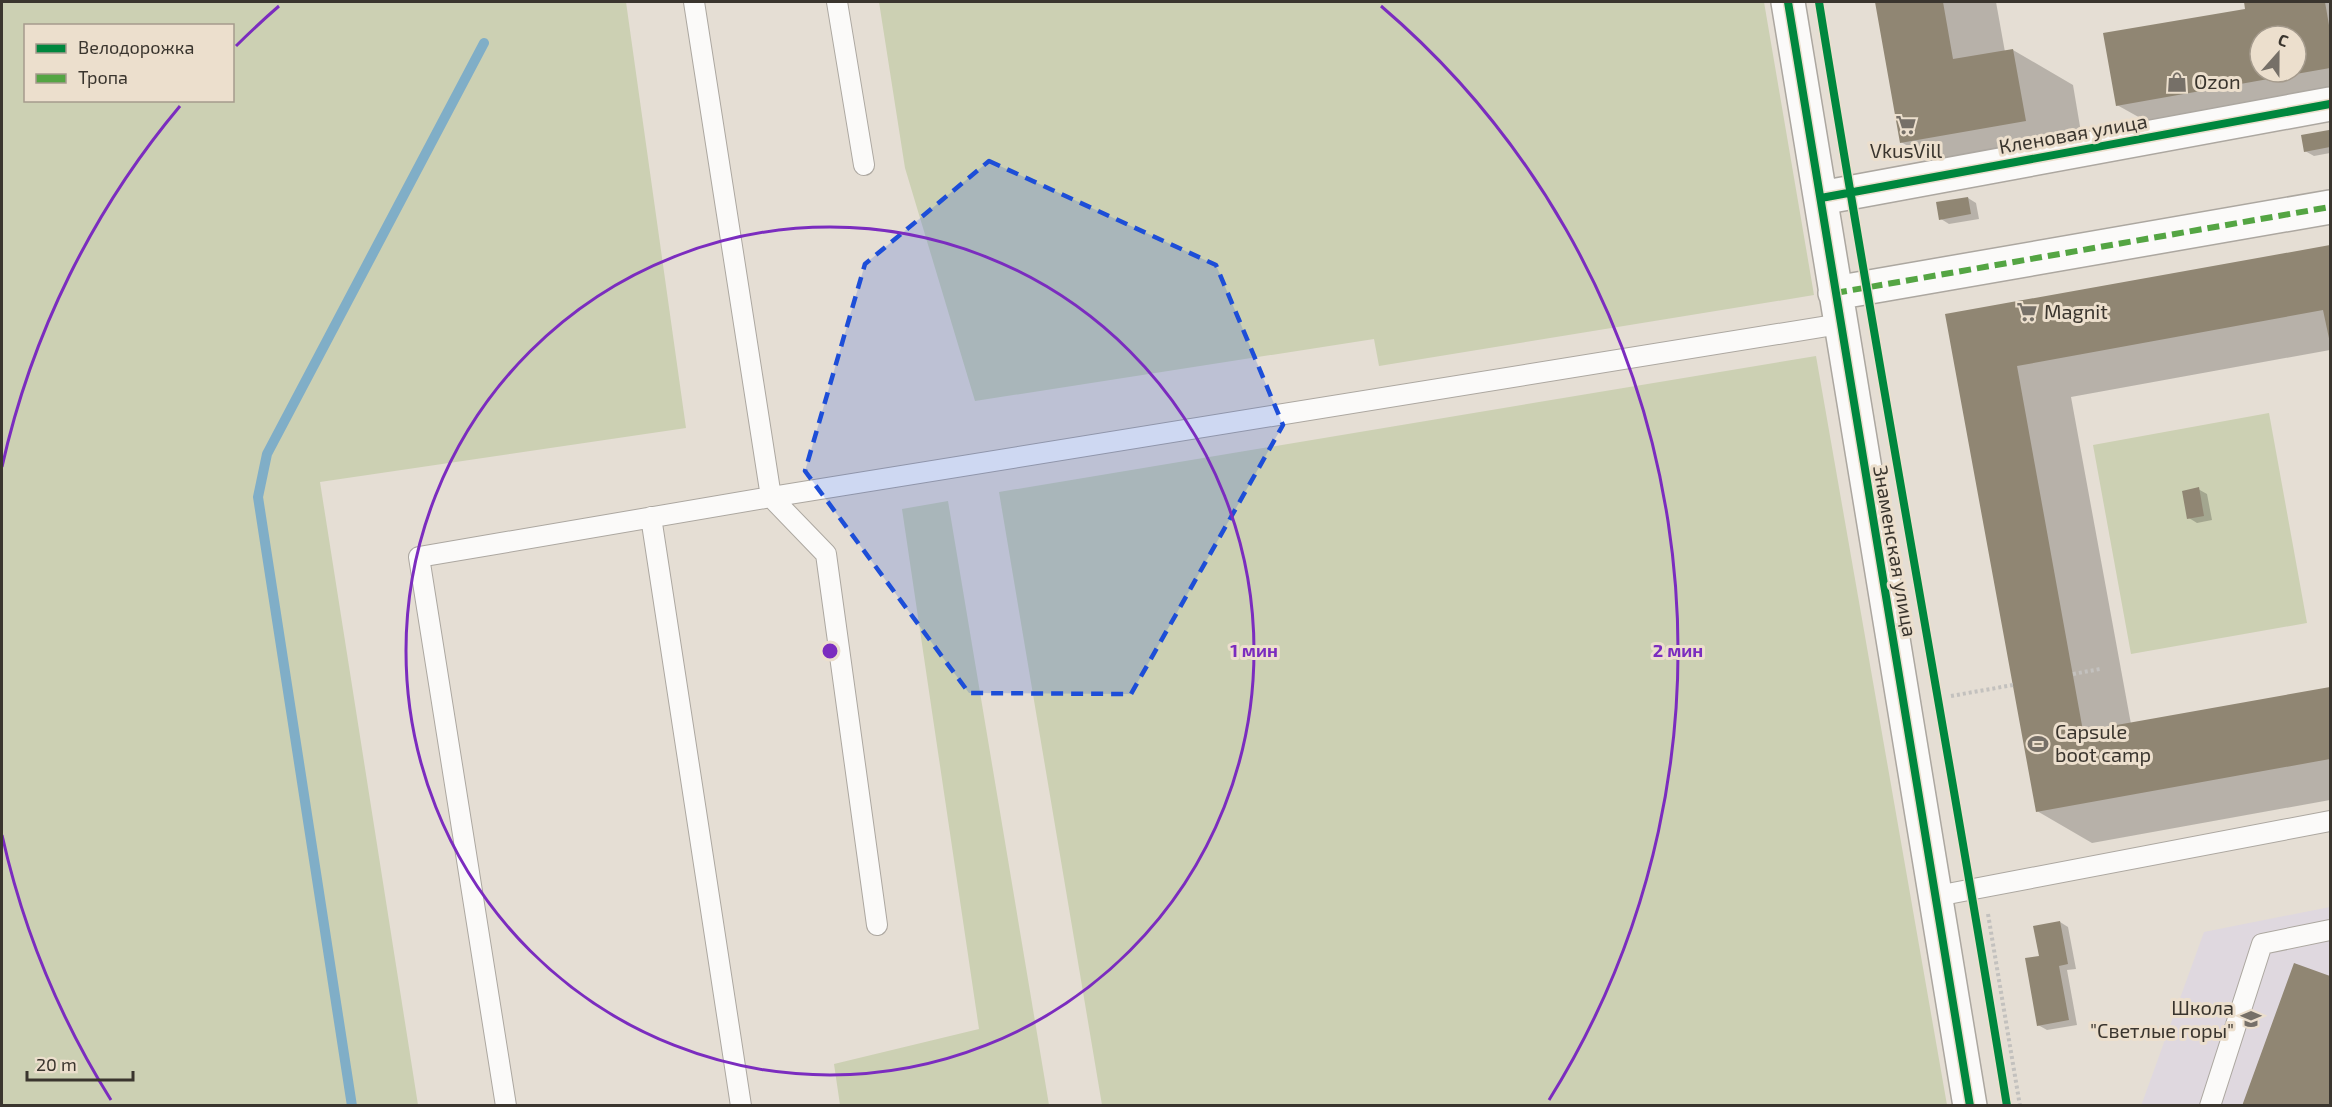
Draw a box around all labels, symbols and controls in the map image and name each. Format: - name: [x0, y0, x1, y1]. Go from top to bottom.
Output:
- legend: [24, 24, 234, 102]
- north arrow: [2248, 24, 2308, 84]
- text: С: [2276, 29, 2291, 50]
- text: Велодорожка: [78, 36, 194, 58]
- text: Тропа: [78, 66, 128, 88]
- place label: Ozon: [2194, 69, 2241, 93]
- shop icon: Ozon: [2165, 70, 2189, 94]
- street label: Кленовая улица: [1997, 108, 2149, 159]
- supermarket icon: VkusVill: [1894, 113, 1918, 137]
- place label: VkusVill: [1870, 138, 1942, 162]
- place label: Magnit: [2044, 299, 2108, 323]
- supermarket icon: Magnit: [2015, 300, 2039, 324]
- street label: Знаменская улица: [1868, 463, 1923, 639]
- text: 1 мин: [1230, 639, 1278, 661]
- text: 2 мин: [1653, 639, 1703, 661]
- centre of rings: [820, 641, 840, 661]
- place label: Capsule boot camp: [2055, 719, 2151, 766]
- sports icon: Capsule boot camp: [2026, 732, 2050, 756]
- place label: Школа "Светлые горы": [2090, 995, 2234, 1042]
- school or university icon: Школа "Светлые горы": [2239, 1007, 2263, 1031]
- scale bar: [27, 1044, 134, 1082]
- text: 20 m: [36, 1053, 77, 1075]

